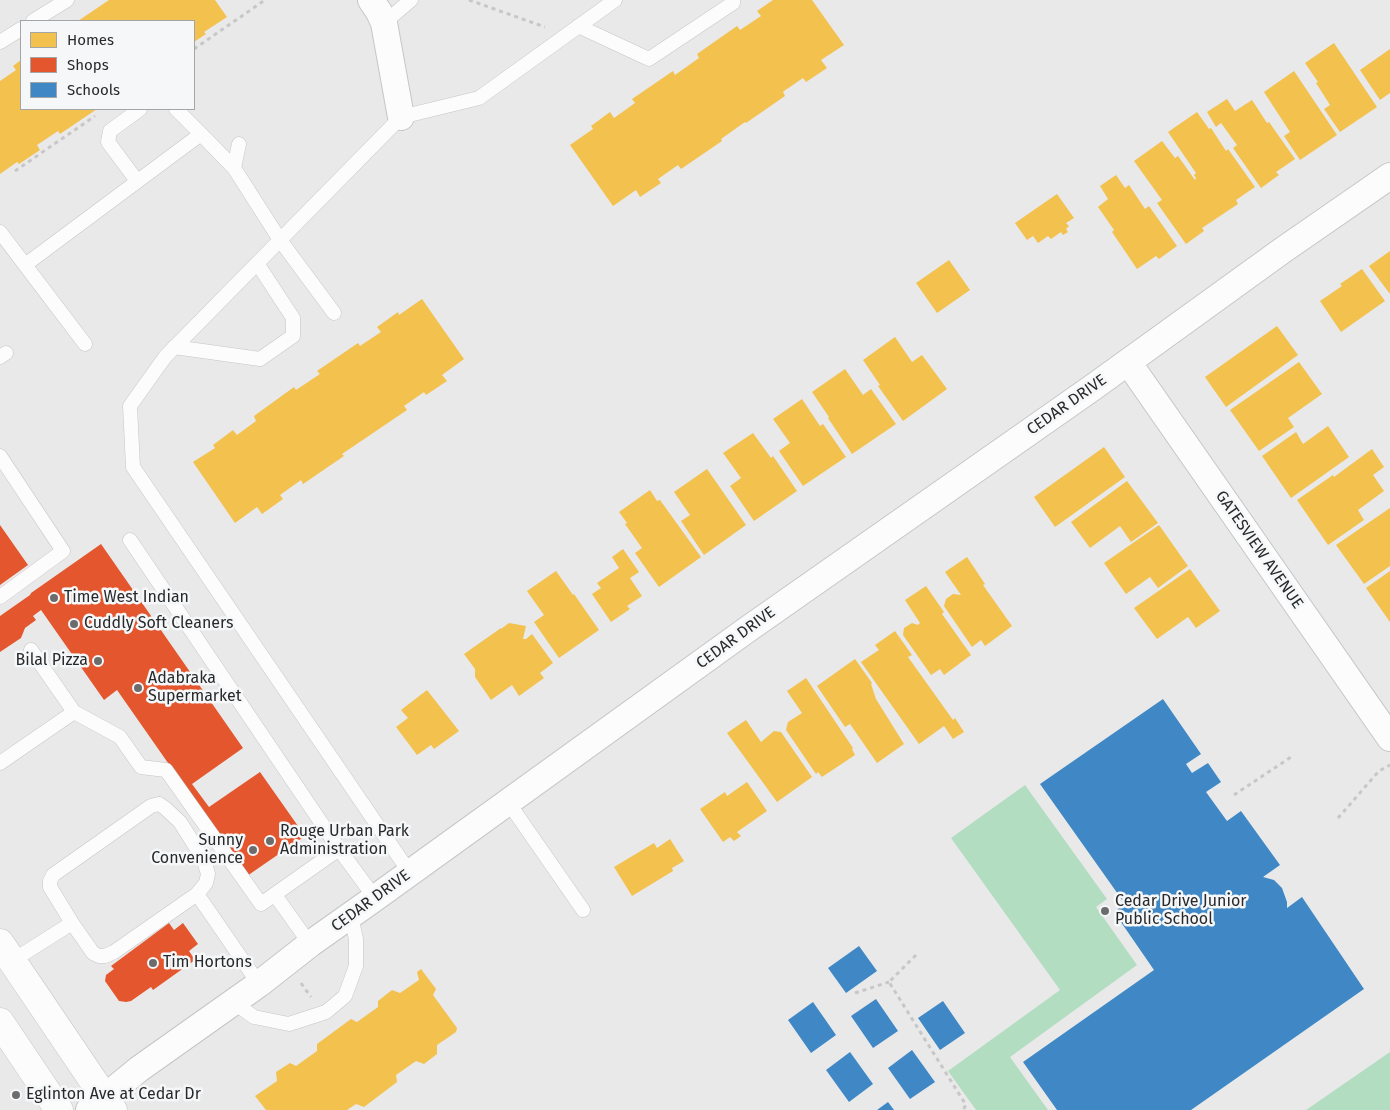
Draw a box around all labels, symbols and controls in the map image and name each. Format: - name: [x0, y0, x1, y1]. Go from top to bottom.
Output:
- legend: [20, 20, 195, 110]
- text: Homes: [67, 31, 114, 49]
- text: Shops: [67, 56, 109, 74]
- text: Schools: [67, 81, 120, 99]
- street label: CEDAR DRIVE: [1023, 370, 1111, 440]
- street label: GATESVIEW AVENUE: [1211, 487, 1307, 613]
- place label: Time West Indian: [64, 588, 189, 608]
- marker: Time West Indian: [48, 592, 60, 604]
- street label: CEDAR DRIVE: [693, 603, 779, 673]
- place label: Cuddly Soft Cleaners: [84, 614, 233, 634]
- marker: Cuddly Soft Cleaners: [68, 618, 80, 630]
- place label: Bilal Pizza: [15, 651, 88, 671]
- marker: Bilal Pizza: [92, 655, 104, 667]
- place label: Adabraka Supermarket: [148, 669, 242, 707]
- marker: Adabraka Supermarket: [132, 682, 144, 694]
- place label: Rouge Urban Park Administration: [280, 822, 409, 860]
- place label: Sunny Convenience: [151, 831, 243, 869]
- marker: Rouge Urban Park Administration: [264, 835, 276, 847]
- marker: Sunny Convenience: [247, 844, 259, 856]
- street label: CEDAR DRIVE: [328, 866, 414, 936]
- place label: Cedar Drive Junior Public School: [1115, 892, 1246, 930]
- marker: Cedar Drive Junior Public School: [1099, 905, 1111, 917]
- place label: Tim Hortons: [163, 953, 252, 973]
- marker: Tim Hortons: [147, 957, 159, 969]
- place label: Eglinton Ave at Cedar Dr: [26, 1085, 201, 1105]
- marker: Eglinton Ave at Cedar Dr: [10, 1089, 22, 1101]

